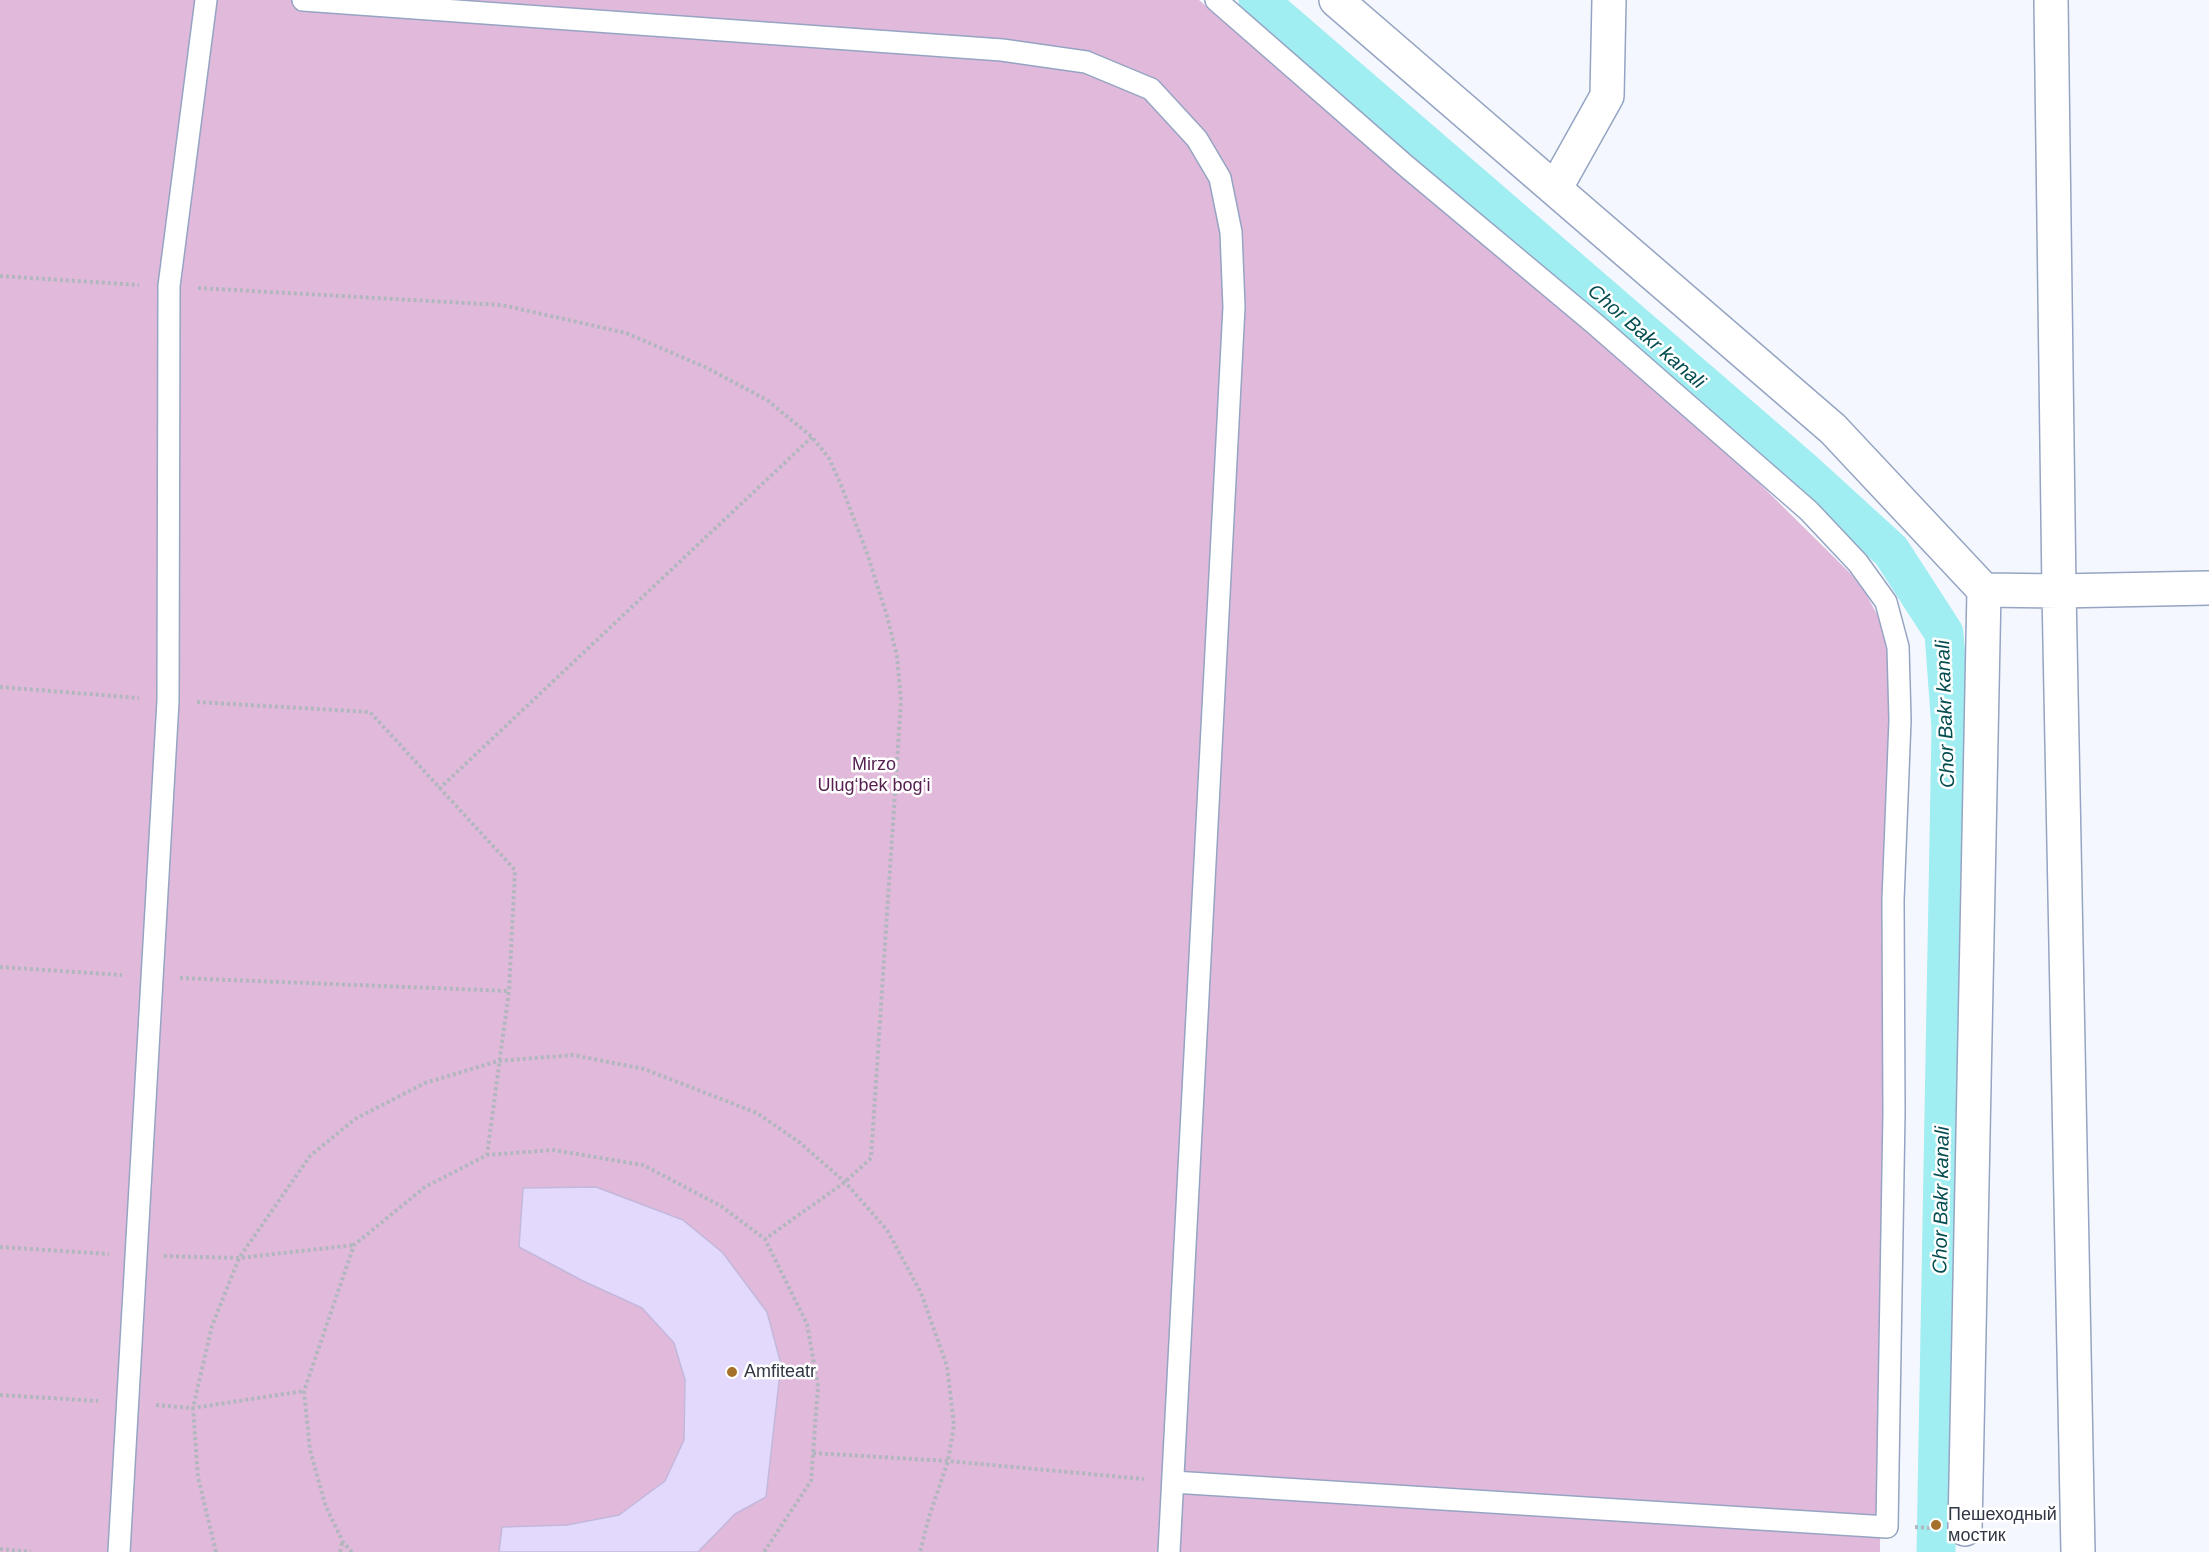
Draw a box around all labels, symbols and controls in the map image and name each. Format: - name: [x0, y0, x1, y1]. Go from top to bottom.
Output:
- water label: Chor Bakr kanali: [1582, 279, 1710, 395]
- water label: Chor Bakr kanali: [1931, 640, 1961, 788]
- park label: Mirzo Ulugʻbek bogʻi: [817, 754, 931, 796]
- water label: Chor Bakr kanali: [1929, 1126, 1955, 1274]
- place label: Amfiteatr: [744, 1361, 816, 1383]
- marker: Amfiteatr: [725, 1365, 739, 1379]
- place label: Пешеходный мостик: [1948, 1504, 2057, 1546]
- marker: Пешеходный мостик: [1929, 1518, 1943, 1532]

